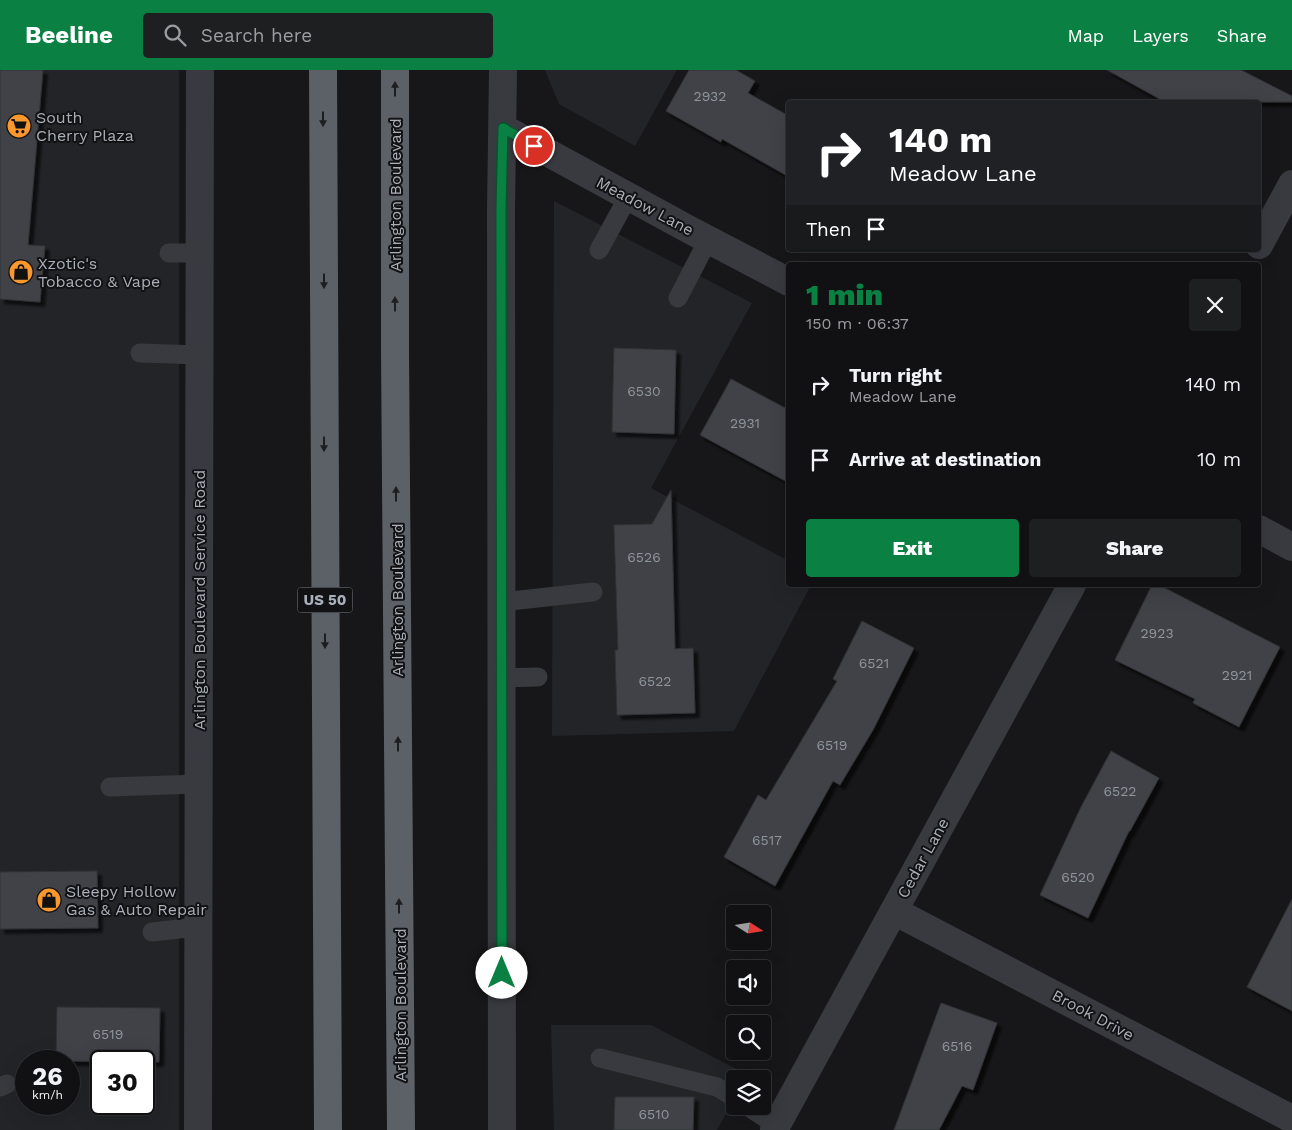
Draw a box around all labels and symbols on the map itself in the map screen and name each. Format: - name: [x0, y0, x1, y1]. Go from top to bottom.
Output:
- one-way arrow: [391, 81, 399, 97]
- house number: 2932: [694, 88, 726, 104]
- place label: South Cherry Plaza: [36, 108, 134, 145]
- one-way arrow: [319, 111, 327, 127]
- supermarket icon: South Cherry Plaza: [6, 113, 32, 139]
- street label: Arlington Boulevard: [386, 118, 405, 272]
- pin: [513, 125, 555, 167]
- street label: Meadow Lane: [593, 172, 697, 240]
- place label: Xzotic's Tobacco & Vape: [38, 254, 160, 291]
- shop icon: Xzotic's Tobacco & Vape: [8, 259, 34, 285]
- one-way arrow: [320, 273, 328, 289]
- one-way arrow: [391, 296, 399, 312]
- house number: 6530: [627, 383, 661, 399]
- house number: 2931: [730, 415, 760, 431]
- one-way arrow: [321, 436, 329, 452]
- street label: Arlington Boulevard Service Road: [190, 470, 209, 730]
- one-way arrow: [392, 486, 400, 502]
- street label: Arlington Boulevard: [388, 523, 407, 677]
- house number: 6526: [627, 549, 661, 565]
- road number: US 50: [298, 588, 352, 612]
- house number: 2923: [1140, 625, 1174, 641]
- one-way arrow: [322, 633, 330, 649]
- house number: 6521: [859, 655, 889, 671]
- house number: 2921: [1222, 667, 1252, 683]
- house number: 6522: [639, 673, 671, 689]
- one-way arrow: [394, 736, 402, 752]
- house number: 6519: [817, 737, 847, 753]
- house number: 6522: [1104, 783, 1136, 799]
- street label: Cedar Lane: [893, 815, 953, 901]
- house number: 6517: [752, 832, 782, 848]
- house number: 6520: [1061, 869, 1095, 885]
- place label: Sleepy Hollow Gas & Auto Repair: [66, 882, 207, 919]
- shop icon: Sleepy Hollow Gas & Auto Repair: [36, 887, 62, 913]
- one-way arrow: [395, 898, 403, 914]
- north arrow: [726, 905, 771, 950]
- street label: Arlington Boulevard: [391, 928, 410, 1082]
- position arrow: [475, 946, 527, 998]
- street label: Brook Drive: [1049, 986, 1137, 1044]
- house number: 6519: [93, 1026, 123, 1042]
- house number: 6516: [942, 1038, 972, 1054]
- speed limit sign: 30: [90, 1050, 155, 1115]
- house number: 6510: [639, 1106, 669, 1122]

